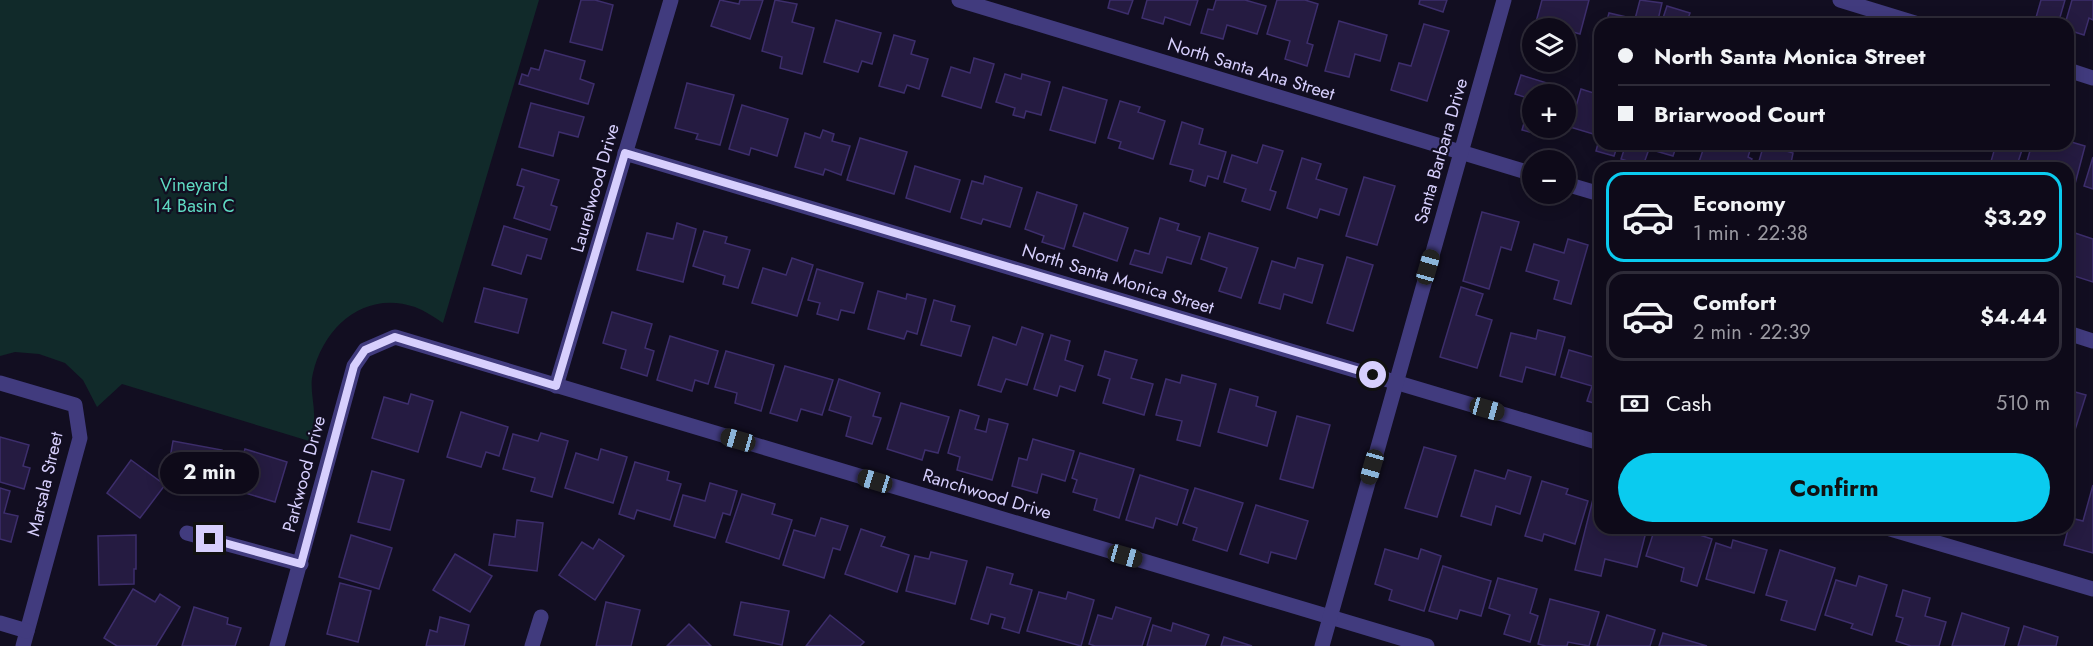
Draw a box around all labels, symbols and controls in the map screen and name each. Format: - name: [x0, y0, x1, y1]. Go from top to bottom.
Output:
- map controls: [1522, 18, 1576, 204]
- button: layers: [1522, 18, 1576, 72]
- street label: North Santa Ana Street: [1164, 31, 1339, 107]
- text: North Santa Monica Street: [1654, 40, 1926, 72]
- street label: Santa Barbara Drive: [1408, 75, 1474, 227]
- button: +: [1522, 84, 1576, 138]
- text: Briarwood Court: [1654, 98, 1825, 130]
- street label: Laurelwood Drive: [564, 121, 626, 255]
- button: −: [1522, 150, 1576, 204]
- park label: Vineyard 14 Basin C: [153, 172, 235, 219]
- text: Economy: [1693, 187, 1785, 219]
- icon: car: [1621, 190, 1675, 244]
- text: $3.29: [1984, 201, 2047, 233]
- text: 1 min · 22:38: [1693, 219, 1808, 248]
- street label: North Santa Monica Street: [1019, 237, 1218, 321]
- car: [1414, 247, 1442, 287]
- text: Comfort: [1693, 286, 1776, 318]
- icon: car: [1621, 289, 1675, 343]
- text: $4.44: [1980, 300, 2047, 332]
- text: 2 min · 22:39: [1693, 318, 1811, 347]
- route start: [1359, 361, 1386, 388]
- icon: cash: [1618, 387, 1651, 420]
- text: Cash: [1666, 387, 1712, 419]
- text: 510 m: [1996, 389, 2050, 418]
- car: [1467, 395, 1507, 423]
- street label: Parkwood Drive: [276, 413, 332, 535]
- car: [718, 426, 758, 454]
- street label: Marsala Street: [20, 429, 70, 539]
- car: [1358, 447, 1386, 487]
- callout: 2 min: [160, 452, 260, 494]
- button: Confirm: [1618, 453, 2050, 522]
- text: 2 min: [183, 458, 236, 487]
- street label: Ranchwood Drive: [919, 462, 1055, 526]
- car: [855, 467, 895, 495]
- route end: [196, 525, 223, 552]
- car: [1105, 542, 1145, 570]

